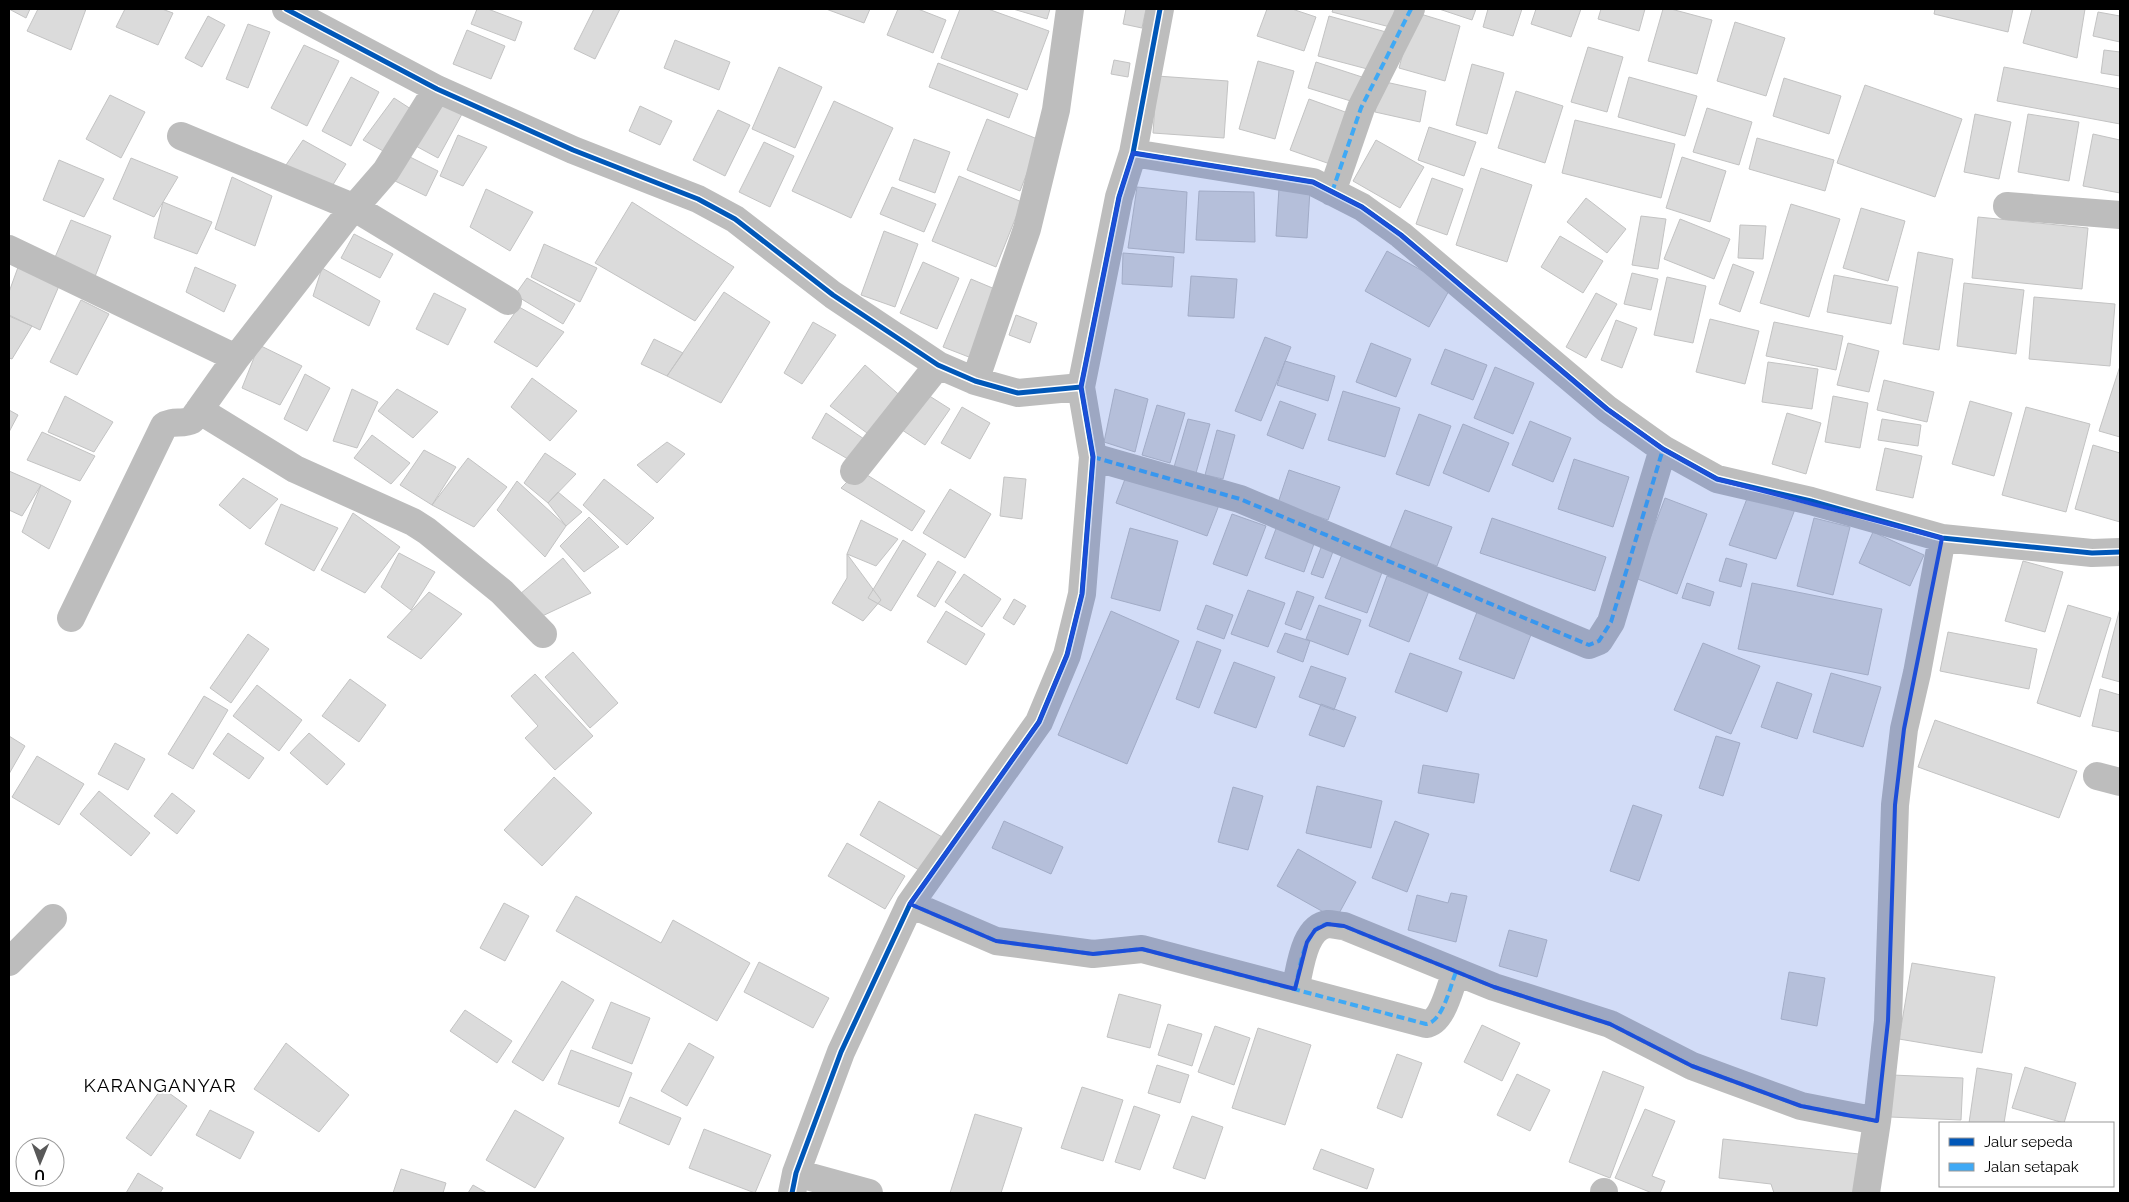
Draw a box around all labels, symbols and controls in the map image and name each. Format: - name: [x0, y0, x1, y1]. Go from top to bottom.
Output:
- district label: KARANGANYAR: [83, 1074, 237, 1096]
- legend: [1939, 1122, 2114, 1187]
- text: Jalur sepeda: [1984, 1133, 2073, 1151]
- north arrow: [15, 1137, 65, 1187]
- text: Jalan setapak: [1984, 1158, 2079, 1176]
- text: U: [34, 1167, 45, 1183]

